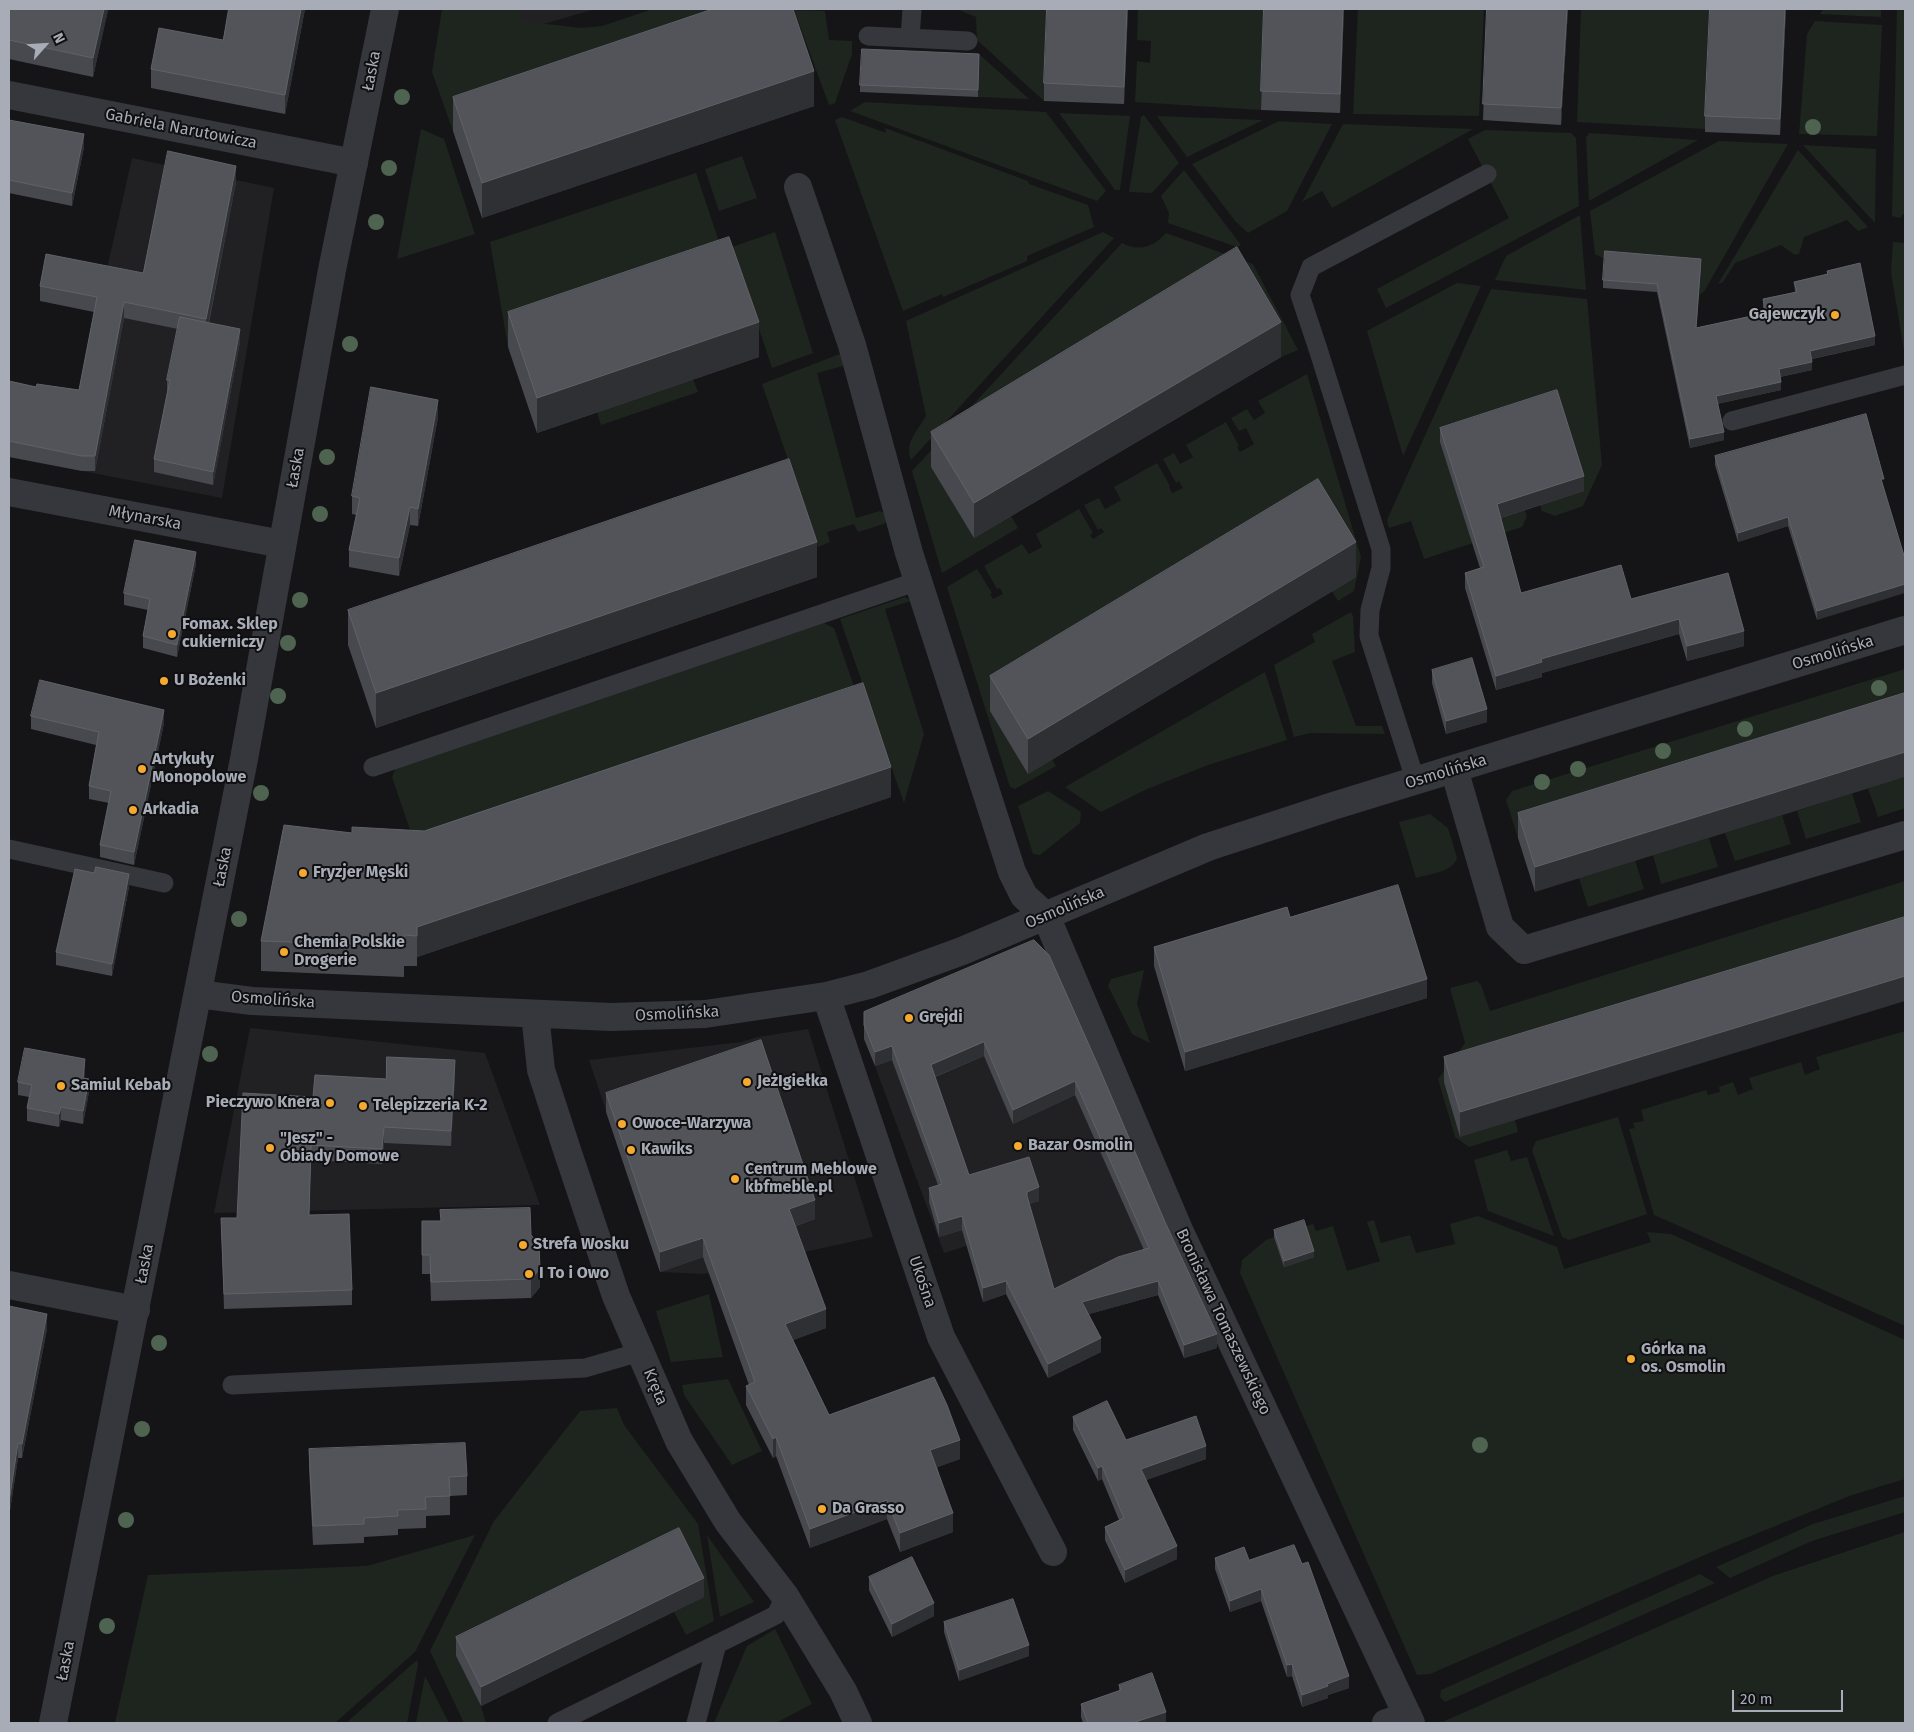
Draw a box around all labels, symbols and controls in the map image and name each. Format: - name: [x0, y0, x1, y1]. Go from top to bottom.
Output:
- north arrow: [20, 20, 70, 70]
- text: N: [49, 30, 69, 46]
- street label: Łaska: [359, 49, 385, 93]
- street label: Gabriela Narutowicza: [103, 105, 259, 153]
- place label: Gajewczyk: [1749, 305, 1825, 325]
- marker: Gajewczyk: [1829, 309, 1841, 321]
- street label: Łaska: [283, 446, 309, 490]
- street label: Młynarska: [107, 502, 183, 534]
- place label: Fomax. Sklep cukierniczy: [182, 615, 278, 653]
- marker: Fomax. Sklep cukierniczy: [166, 628, 178, 640]
- street label: Osmolińska: [1790, 631, 1876, 675]
- place label: U Bożenki: [174, 671, 246, 691]
- marker: U Bożenki: [158, 675, 170, 687]
- place label: Artykuły Monopolowe: [152, 750, 246, 788]
- street label: Osmolińska: [1403, 750, 1489, 794]
- marker: Artykuły Monopolowe: [136, 763, 148, 775]
- place label: Arkadia: [143, 800, 199, 820]
- marker: Arkadia: [127, 804, 139, 816]
- street label: Łaska: [210, 845, 236, 889]
- place label: Fryzjer Męski: [313, 863, 408, 883]
- marker: Fryzjer Męski: [297, 867, 309, 879]
- street label: Osmolińska: [1022, 883, 1108, 933]
- place label: Chemia Polskie Drogerie: [294, 933, 405, 971]
- marker: Chemia Polskie Drogerie: [278, 946, 290, 958]
- street label: Osmolińska: [230, 987, 316, 1013]
- street label: Osmolińska: [634, 1002, 720, 1026]
- place label: Grejdi: [919, 1008, 963, 1028]
- marker: Grejdi: [903, 1012, 915, 1024]
- place label: JeżIgiełka: [757, 1072, 828, 1092]
- place label: Samiul Kebab: [71, 1076, 171, 1096]
- marker: JeżIgiełka: [741, 1076, 753, 1088]
- marker: Samiul Kebab: [55, 1080, 67, 1092]
- place label: Pieczywo Knera: [206, 1093, 320, 1113]
- place label: Telepizzeria K-2: [373, 1096, 488, 1116]
- marker: Pieczywo Knera: [324, 1097, 336, 1109]
- marker: Telepizzeria K-2: [357, 1100, 369, 1112]
- place label: Owoce-Warzywa: [632, 1114, 751, 1134]
- marker: Owoce-Warzywa: [616, 1118, 628, 1130]
- place label: "Jesz" - Obiady Domowe: [280, 1129, 399, 1167]
- place label: Bazar Osmolin: [1028, 1136, 1133, 1156]
- place label: Kawiks: [641, 1140, 693, 1160]
- marker: Bazar Osmolin: [1012, 1140, 1024, 1152]
- marker: "Jesz" - Obiady Domowe: [264, 1142, 276, 1154]
- marker: Kawiks: [625, 1144, 637, 1156]
- place label: Centrum Meblowe kbfmeble.pl: [745, 1160, 877, 1198]
- marker: Centrum Meblowe kbfmeble.pl: [729, 1173, 741, 1185]
- street label: Bronisława Tomaszewskiego: [1171, 1226, 1275, 1418]
- place label: Strefa Wosku: [533, 1235, 629, 1255]
- marker: Strefa Wosku: [517, 1239, 529, 1251]
- street label: Łaska: [132, 1242, 158, 1286]
- street label: Ukośna: [904, 1254, 940, 1310]
- place label: I To i Owo: [539, 1264, 609, 1284]
- marker: I To i Owo: [523, 1268, 535, 1280]
- place label: Górka na os. Osmolin: [1641, 1340, 1726, 1378]
- marker: Górka na os. Osmolin: [1625, 1353, 1637, 1365]
- street label: Kręta: [639, 1366, 671, 1408]
- place label: Da Grasso: [832, 1499, 904, 1519]
- marker: Da Grasso: [816, 1503, 828, 1515]
- street label: Łaska: [53, 1639, 79, 1683]
- scale bar: [1734, 1680, 1845, 1712]
- text: 20 m: [1740, 1690, 1773, 1708]

